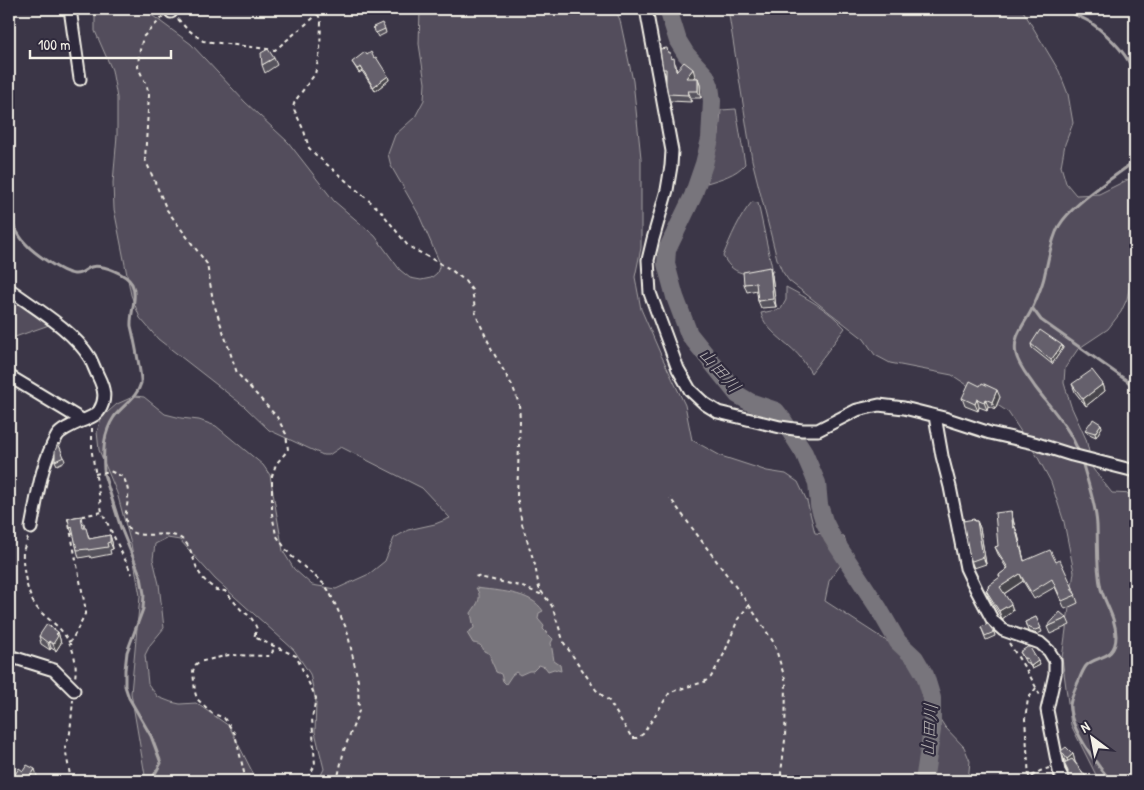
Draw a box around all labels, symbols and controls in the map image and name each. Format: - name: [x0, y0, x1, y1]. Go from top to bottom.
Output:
- scale bar: [30, 28, 171, 60]
- text: 100 m: [38, 34, 71, 55]
- water label: 山田川: [693, 341, 747, 399]
- water label: 山田川: [915, 702, 943, 758]
- north arrow: [1066, 712, 1116, 762]
- text: N: [1077, 716, 1094, 737]

